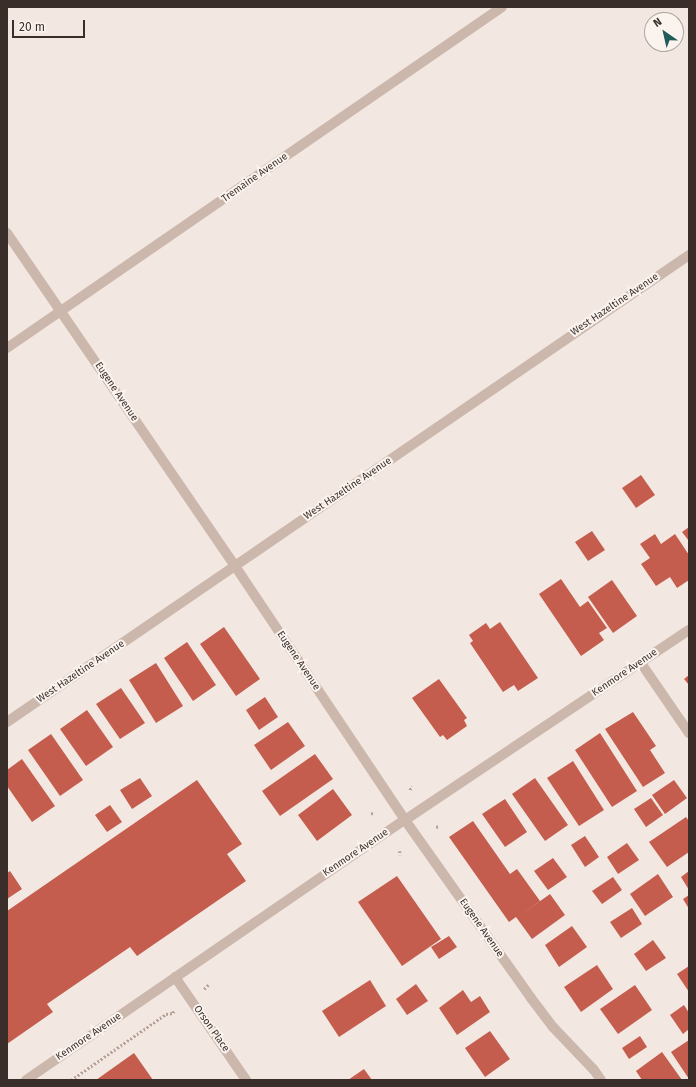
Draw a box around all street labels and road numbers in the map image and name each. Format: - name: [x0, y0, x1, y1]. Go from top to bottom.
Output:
- street label: Tremaine Avenue: [220, 151, 290, 205]
- street label: West Hazeltine Avenue: [569, 271, 661, 339]
- street label: Eugene Avenue: [92, 360, 140, 424]
- street label: West Hazeltine Avenue: [302, 455, 394, 523]
- street label: Eugene Avenue: [274, 629, 322, 693]
- street label: West Hazeltine Avenue: [35, 638, 127, 706]
- street label: Kenmore Avenue: [590, 647, 660, 699]
- street label: Kenmore Avenue: [321, 827, 391, 879]
- street label: Eugene Avenue: [456, 896, 506, 960]
- street label: Orson Place: [191, 1004, 231, 1054]
- street label: Kenmore Avenue: [54, 1011, 124, 1063]

